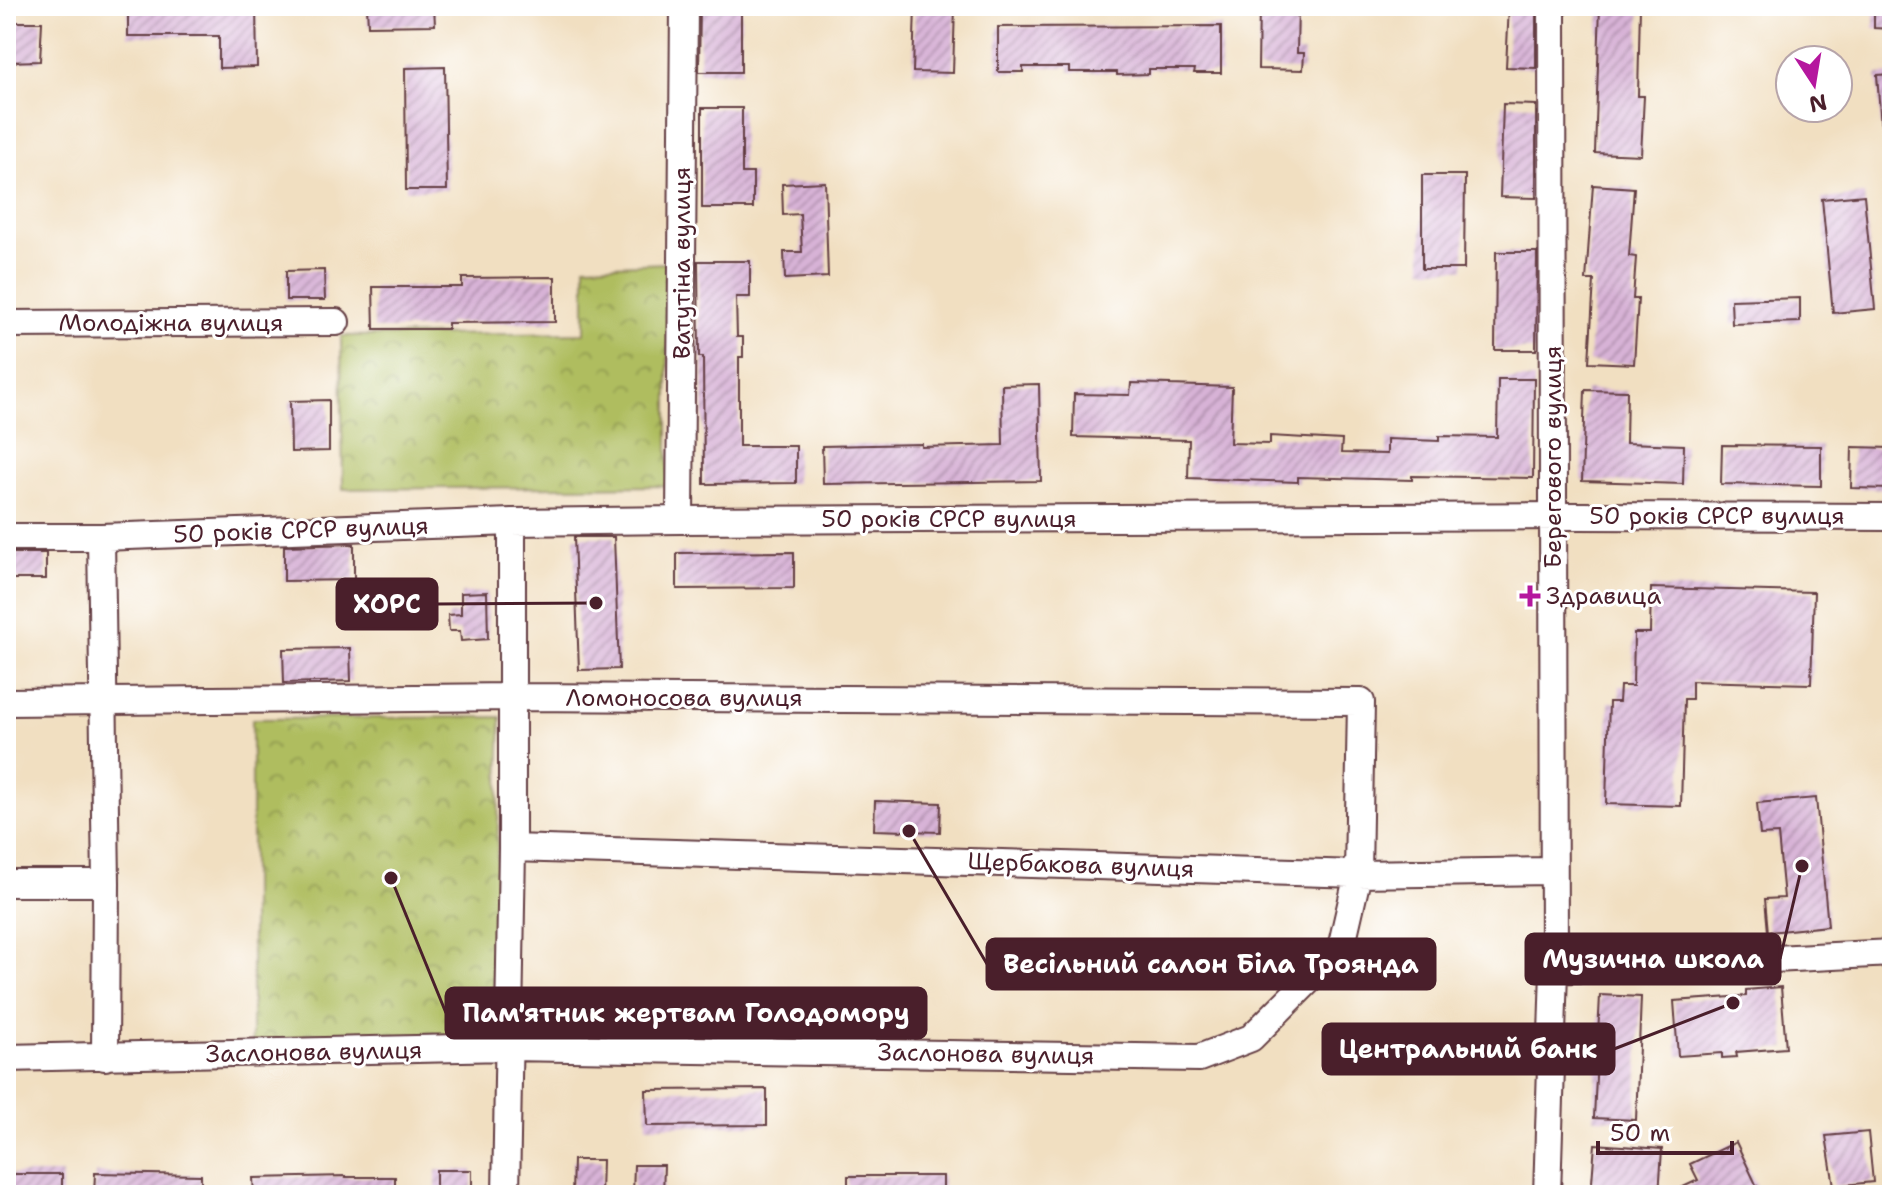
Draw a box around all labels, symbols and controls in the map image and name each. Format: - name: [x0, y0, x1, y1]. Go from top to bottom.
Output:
- north arrow: [1774, 44, 1854, 124]
- text: N: [1807, 87, 1830, 119]
- street label: Ватутіна вулиця: [666, 167, 698, 359]
- street label: Молодіжна вулиця: [59, 307, 283, 339]
- street label: Берегового вулиця: [1537, 345, 1569, 569]
- street label: 50 років СРСР вулиця: [1589, 500, 1845, 532]
- street label: 50 років СРСР вулиця: [821, 503, 1077, 535]
- street label: 50 років СРСР вулиця: [173, 510, 429, 550]
- callout: ХОРС: [337, 579, 437, 629]
- place label: Здравица: [1546, 580, 1661, 612]
- text: ХОРС: [353, 586, 421, 621]
- marker: Здравица: [1521, 587, 1539, 605]
- street label: Ломоносова вулиця: [565, 682, 803, 714]
- street label: Щербакова вулиця: [967, 845, 1195, 885]
- callout: Музична школа: [1526, 934, 1780, 984]
- callout: Весільний салон Біла Троянда: [987, 939, 1435, 989]
- text: Музична школа: [1542, 941, 1764, 976]
- text: Весільний салон Біла Троянда: [1003, 946, 1419, 981]
- callout: Пам'ятник жертвам Голодомору: [446, 988, 926, 1038]
- text: Пам'ятник жертвам Голодомору: [462, 995, 910, 1030]
- callout: Центральний банк: [1323, 1024, 1614, 1074]
- text: Центральний банк: [1339, 1031, 1597, 1066]
- street label: Заслонова вулиця: [205, 1034, 423, 1070]
- street label: Заслонова вулиця: [877, 1036, 1095, 1072]
- scale bar: [1598, 1105, 1732, 1155]
- text: 50 m: [1610, 1117, 1670, 1149]

